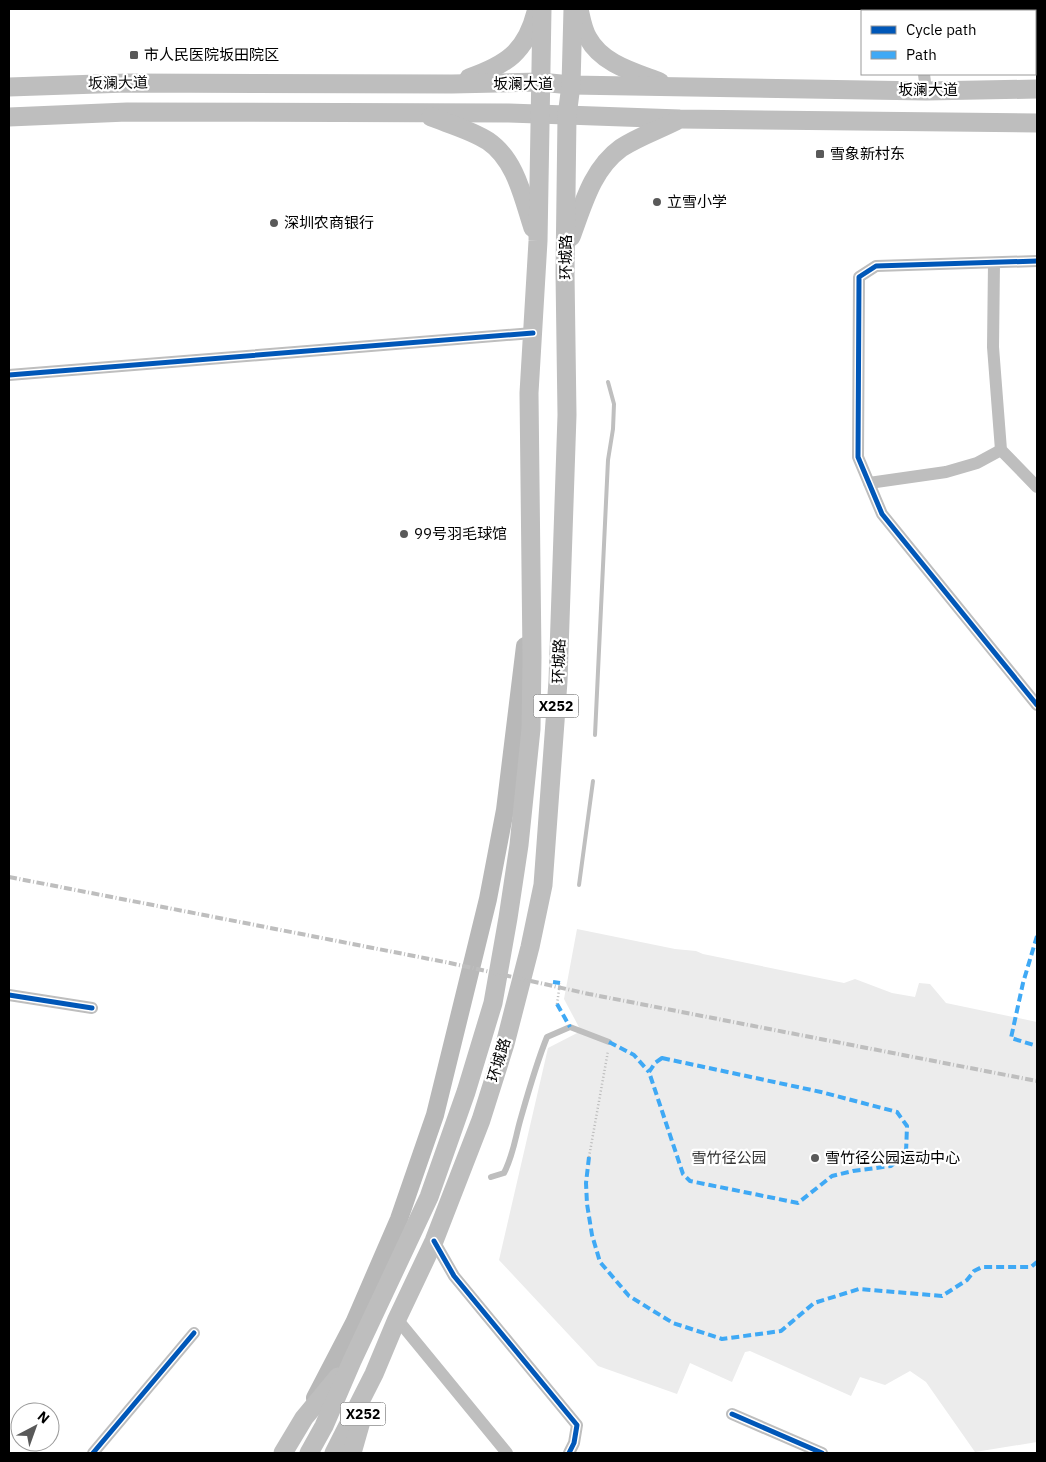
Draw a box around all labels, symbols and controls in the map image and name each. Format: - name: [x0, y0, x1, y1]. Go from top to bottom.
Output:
- legend: [861, 10, 1036, 75]
- text: Cycle path: [906, 20, 977, 39]
- place label: 市人民医院坂田院区: [144, 45, 279, 64]
- text: Path: [906, 45, 937, 64]
- marker: 市人民医院坂田院区: [128, 49, 140, 61]
- street label: 坂澜大道: [88, 72, 148, 93]
- street label: 坂澜大道: [493, 74, 553, 93]
- street label: 坂澜大道: [898, 80, 958, 99]
- place label: 雪象新村东: [830, 144, 905, 163]
- marker: 雪象新村东: [814, 148, 826, 160]
- place label: 立雪小学: [667, 192, 727, 211]
- marker: 立雪小学: [651, 196, 663, 208]
- place label: 深圳农商银行: [284, 213, 374, 232]
- marker: 深圳农商银行: [268, 217, 280, 229]
- street label: 环城路: [556, 234, 575, 280]
- place label: 99号羽毛球馆: [414, 524, 507, 543]
- marker: 99号羽毛球馆: [398, 528, 410, 540]
- street label: 环城路: [548, 638, 569, 684]
- road number: X252: [534, 694, 578, 718]
- street label: 环城路: [483, 1036, 514, 1084]
- park label: 雪竹径公园: [691, 1148, 767, 1167]
- place label: 雪竹径公园运动中心: [825, 1148, 960, 1167]
- marker: 雪竹径公园运动中心: [809, 1152, 821, 1164]
- north arrow: [10, 1402, 60, 1452]
- road number: X252: [340, 1402, 386, 1426]
- text: N: [34, 1407, 53, 1427]

